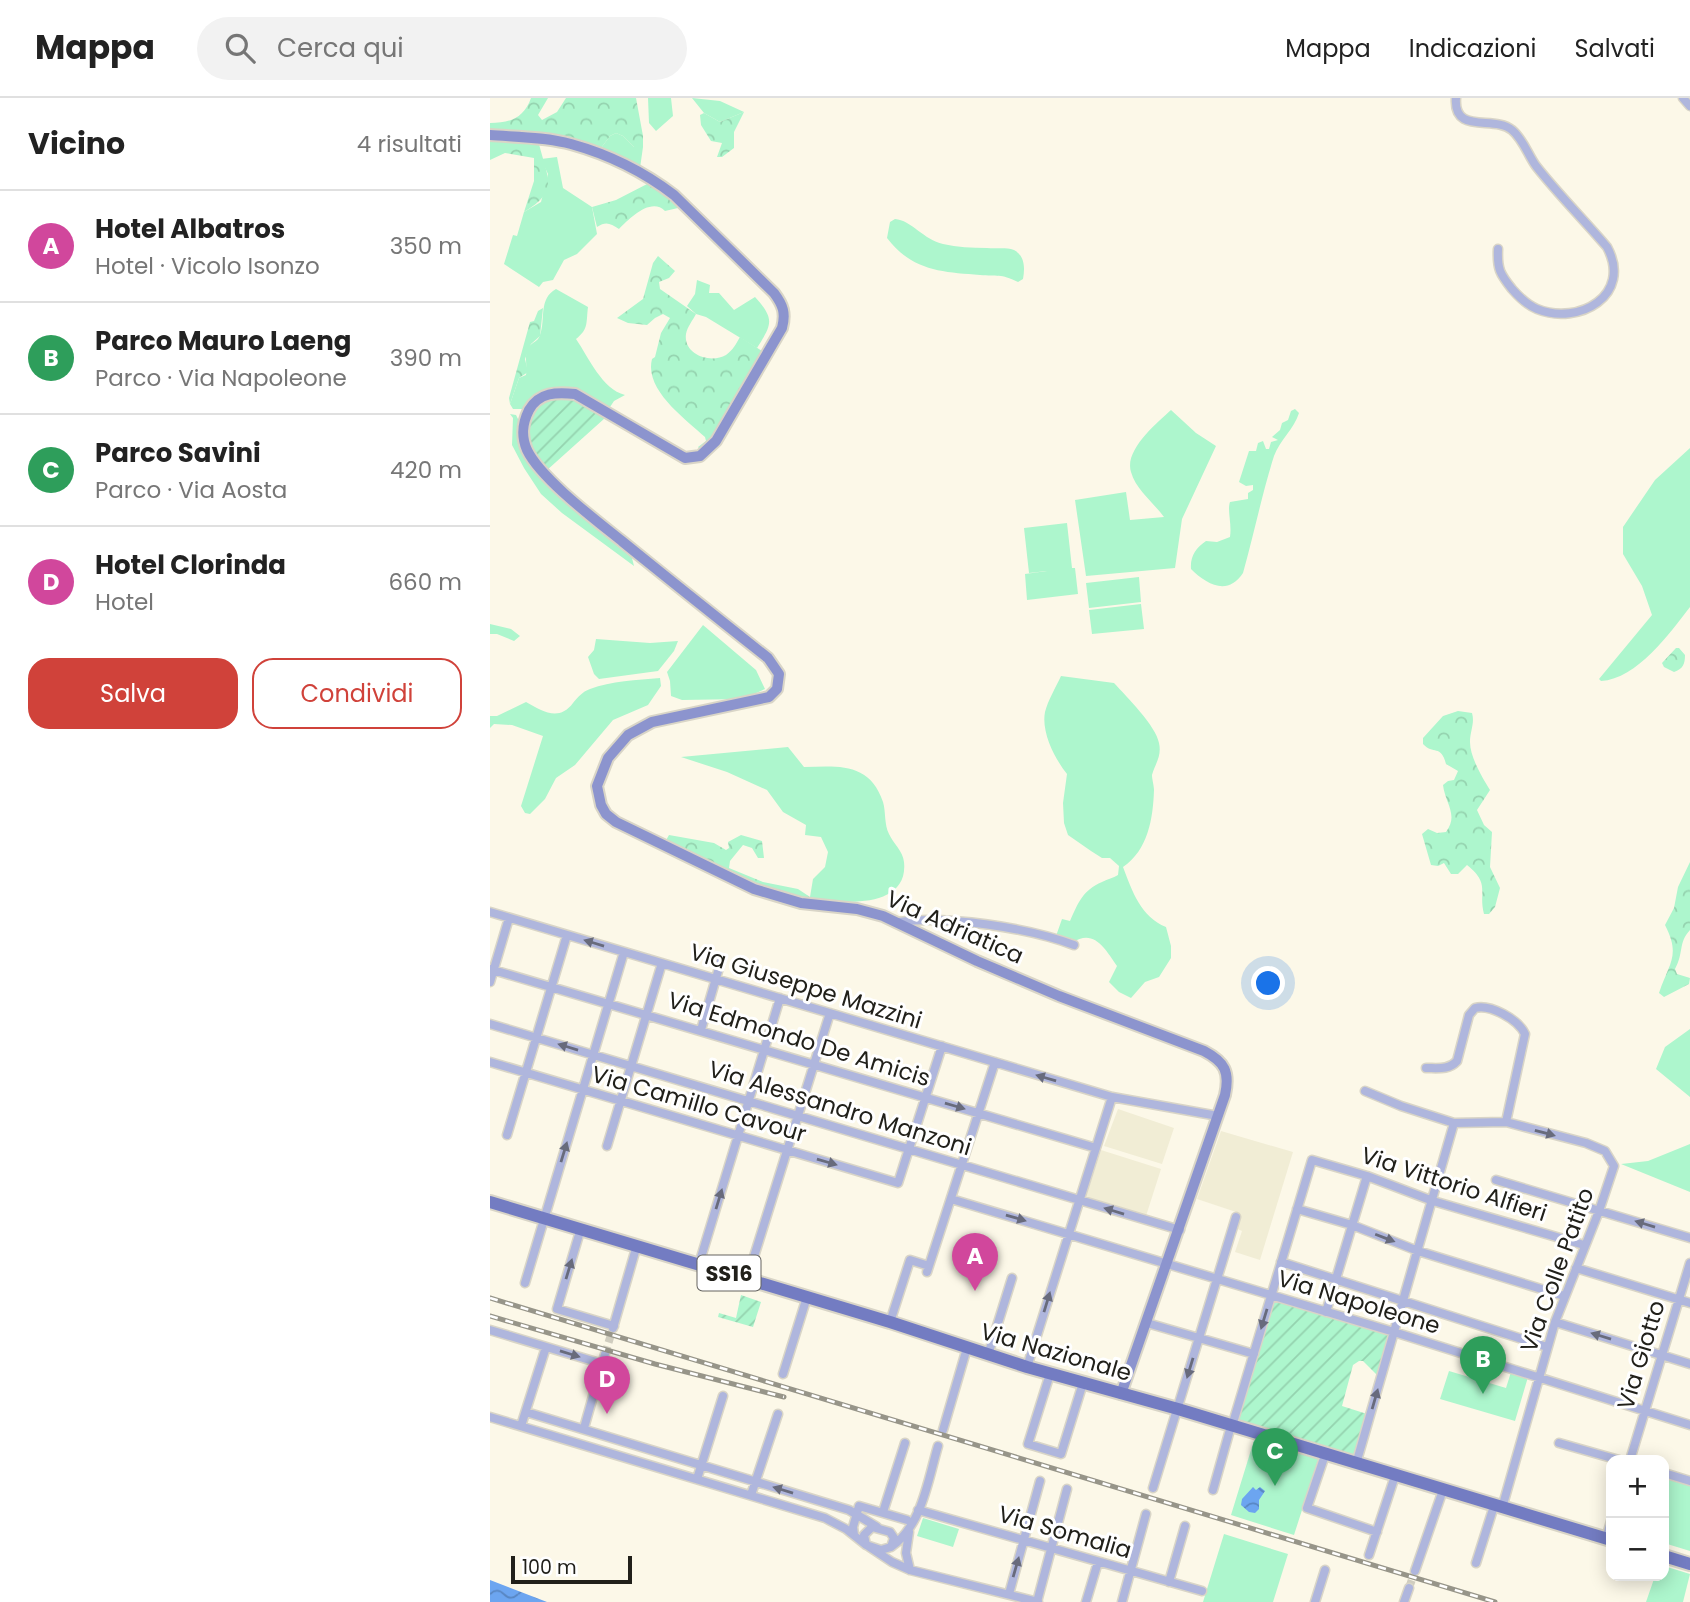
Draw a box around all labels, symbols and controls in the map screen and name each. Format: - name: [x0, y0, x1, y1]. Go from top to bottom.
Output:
- search box: [197, 17, 687, 80]
- text: Mappa: [35, 24, 155, 71]
- icon: search: [221, 29, 259, 67]
- text: Cerca qui: [277, 30, 404, 66]
- text: Mappa: [1285, 32, 1371, 65]
- text: Indicazioni: [1409, 32, 1536, 65]
- text: Salvati: [1574, 32, 1655, 65]
- text: Vicino: [28, 122, 125, 165]
- text: 4 risultati: [357, 128, 462, 160]
- text: Hotel Albatros: [95, 211, 285, 247]
- text: A: [43, 230, 59, 262]
- text: 350 m: [390, 230, 462, 262]
- text: Hotel · Vicolo Isonzo: [95, 250, 320, 282]
- text: Parco Mauro Laeng: [95, 323, 351, 359]
- text: B: [43, 342, 59, 374]
- text: 390 m: [390, 342, 462, 374]
- text: Parco · Via Napoleone: [95, 362, 347, 394]
- text: Parco Savini: [95, 435, 261, 471]
- text: C: [42, 454, 60, 486]
- text: 420 m: [390, 454, 462, 486]
- text: Parco · Via Aosta: [95, 474, 287, 506]
- text: Hotel Clorinda: [95, 547, 286, 583]
- text: D: [43, 566, 59, 598]
- text: 660 m: [389, 566, 462, 598]
- text: Hotel: [95, 586, 154, 618]
- button: Salva: [28, 658, 238, 729]
- button: Condividi: [252, 658, 462, 729]
- street label: Via Adriatica: [881, 882, 1029, 972]
- street label: Via Giuseppe Mazzini: [686, 935, 926, 1037]
- one-way arrow: [583, 937, 604, 947]
- your location: [1251, 966, 1285, 1000]
- street label: Via Edmondo De Amicis: [664, 984, 934, 1094]
- one-way arrow: [557, 1041, 578, 1051]
- street label: Via Alessandro Manzoni: [705, 1053, 975, 1163]
- street label: Via Camillo Cavour: [588, 1058, 810, 1150]
- one-way arrow: [1036, 1072, 1057, 1082]
- one-way arrow: [945, 1101, 966, 1111]
- one-way arrow: [1534, 1128, 1556, 1139]
- street label: Via Vittorio Alfieri: [1357, 1139, 1551, 1229]
- one-way arrow: [560, 1142, 570, 1163]
- one-way arrow: [816, 1157, 837, 1167]
- street label: Via Colle Patito: [1512, 1183, 1602, 1357]
- one-way arrow: [714, 1188, 725, 1209]
- one-way arrow: [1104, 1205, 1125, 1215]
- one-way arrow: [1006, 1213, 1027, 1223]
- one-way arrow: [1634, 1219, 1655, 1229]
- pin: A: [952, 1233, 998, 1291]
- one-way arrow: [1375, 1233, 1396, 1244]
- road number: SS16: [698, 1256, 760, 1290]
- one-way arrow: [565, 1258, 575, 1279]
- street label: Via Napoleone: [1274, 1262, 1444, 1342]
- one-way arrow: [1042, 1291, 1053, 1312]
- street label: Via Giotto: [1609, 1296, 1673, 1414]
- one-way arrow: [1259, 1309, 1269, 1330]
- street label: Via Nazionale: [977, 1315, 1135, 1389]
- one-way arrow: [1591, 1331, 1612, 1341]
- pin: B: [1460, 1336, 1506, 1394]
- one-way arrow: [560, 1350, 581, 1360]
- pin: D: [584, 1356, 630, 1414]
- one-way arrow: [1185, 1357, 1195, 1378]
- one-way arrow: [1370, 1387, 1381, 1409]
- pin: C: [1252, 1428, 1298, 1486]
- map controls: [1606, 1455, 1669, 1581]
- button: +: [1606, 1455, 1669, 1518]
- one-way arrow: [773, 1485, 794, 1495]
- street label: Via Somalia: [995, 1498, 1135, 1566]
- button: −: [1606, 1518, 1669, 1581]
- scale bar: [511, 1553, 632, 1585]
- text: 100 m: [522, 1554, 577, 1581]
- one-way arrow: [1012, 1556, 1022, 1577]

